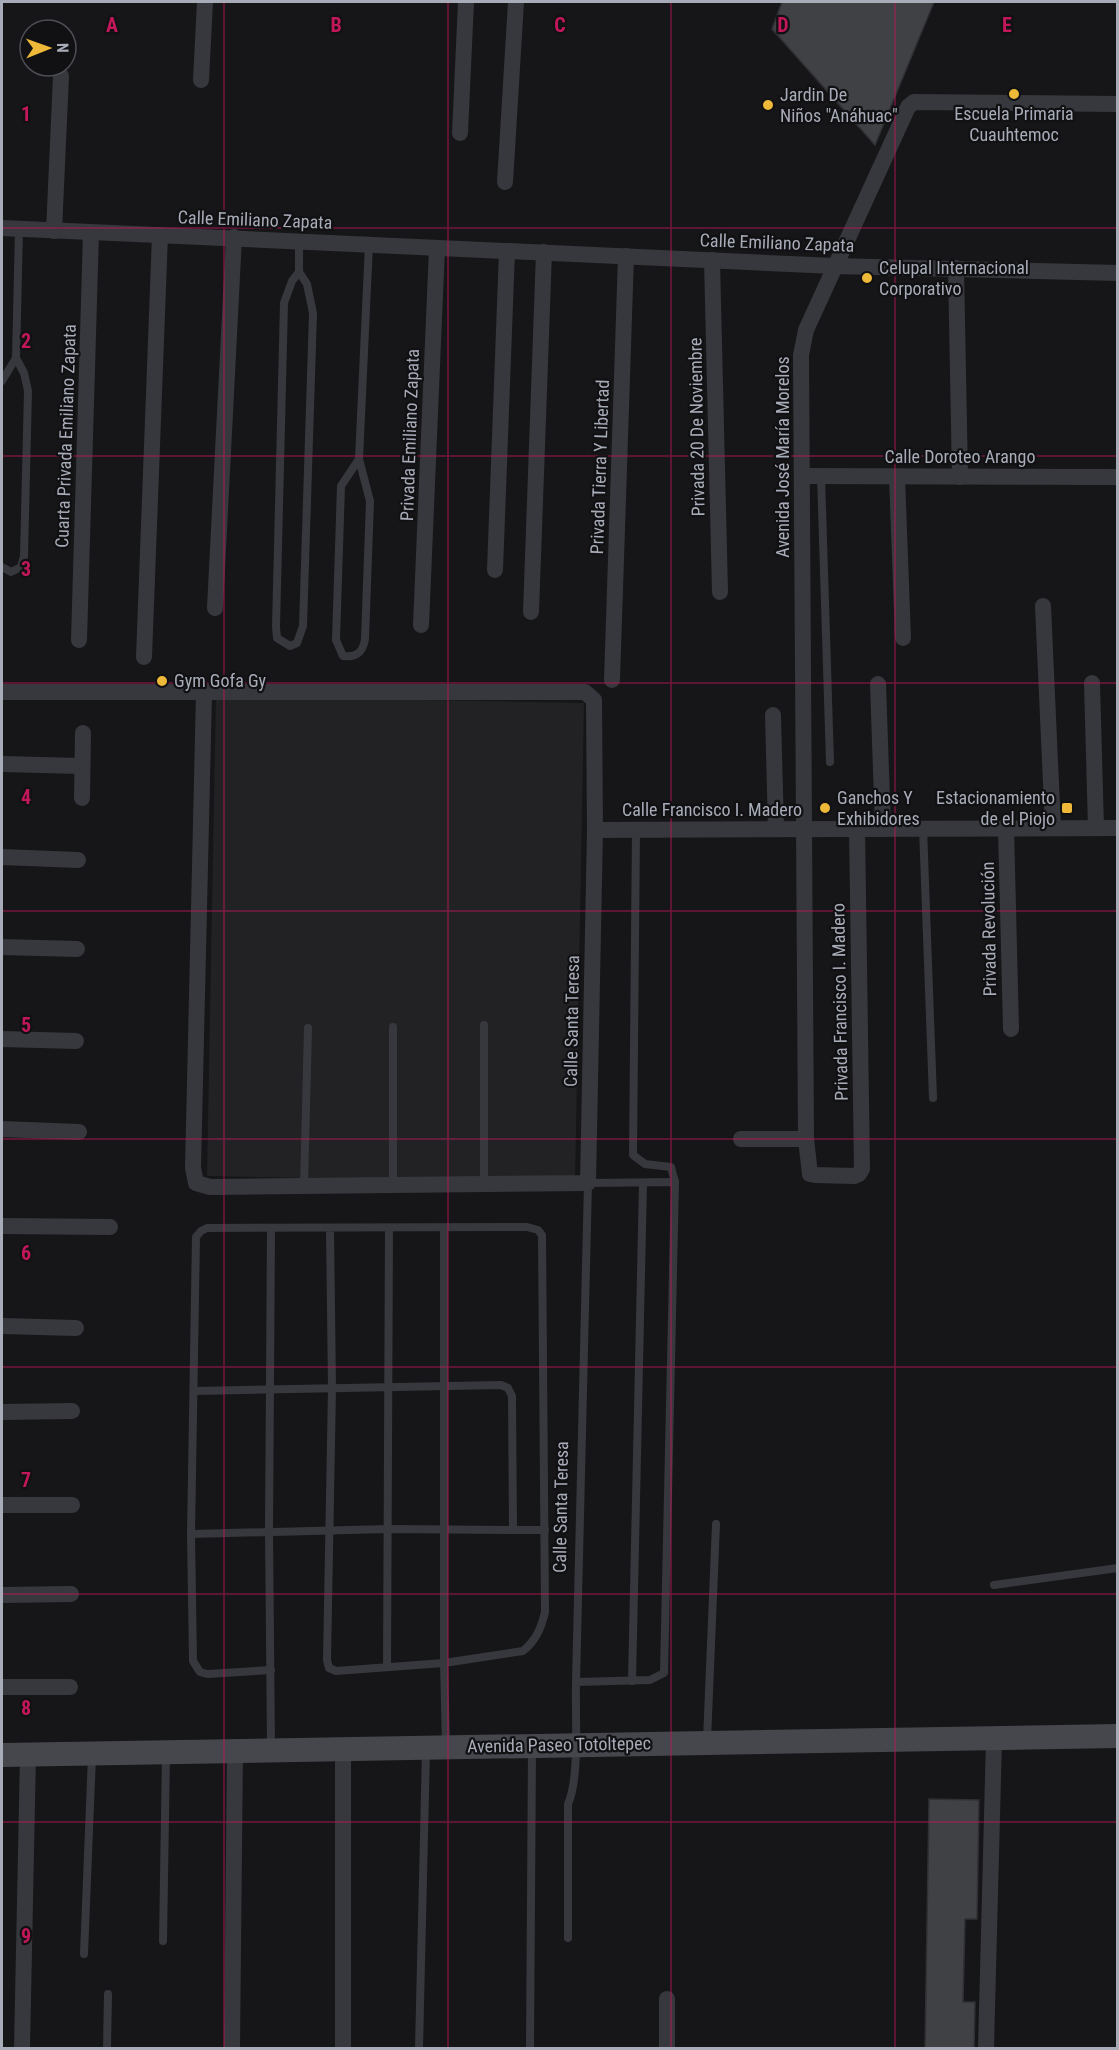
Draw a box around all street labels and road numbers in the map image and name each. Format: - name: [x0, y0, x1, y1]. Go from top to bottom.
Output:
- street label: Calle Emiliano Zapata: [177, 206, 333, 233]
- street label: Calle Emiliano Zapata: [699, 229, 855, 256]
- street label: Cuarta Privada Emiliano Zapata: [51, 324, 80, 548]
- street label: Privada 20 De Noviembre: [684, 337, 709, 517]
- street label: Privada Emiliano Zapata: [396, 348, 423, 521]
- street label: Avenida José María Morelos: [772, 356, 793, 558]
- street label: Privada Tierra Y Libertad: [586, 379, 613, 555]
- street label: Calle Doroteo Arango: [884, 446, 1036, 467]
- street label: Calle Francisco I. Madero: [622, 799, 802, 820]
- street label: Privada Revolución: [977, 861, 1000, 997]
- street label: Privada Francisco I. Madero: [827, 903, 852, 1101]
- street label: Calle Santa Teresa: [560, 955, 583, 1087]
- street label: Calle Santa Teresa: [549, 1441, 572, 1573]
- street label: Avenida Paseo Totoltepec: [467, 1732, 651, 1757]

